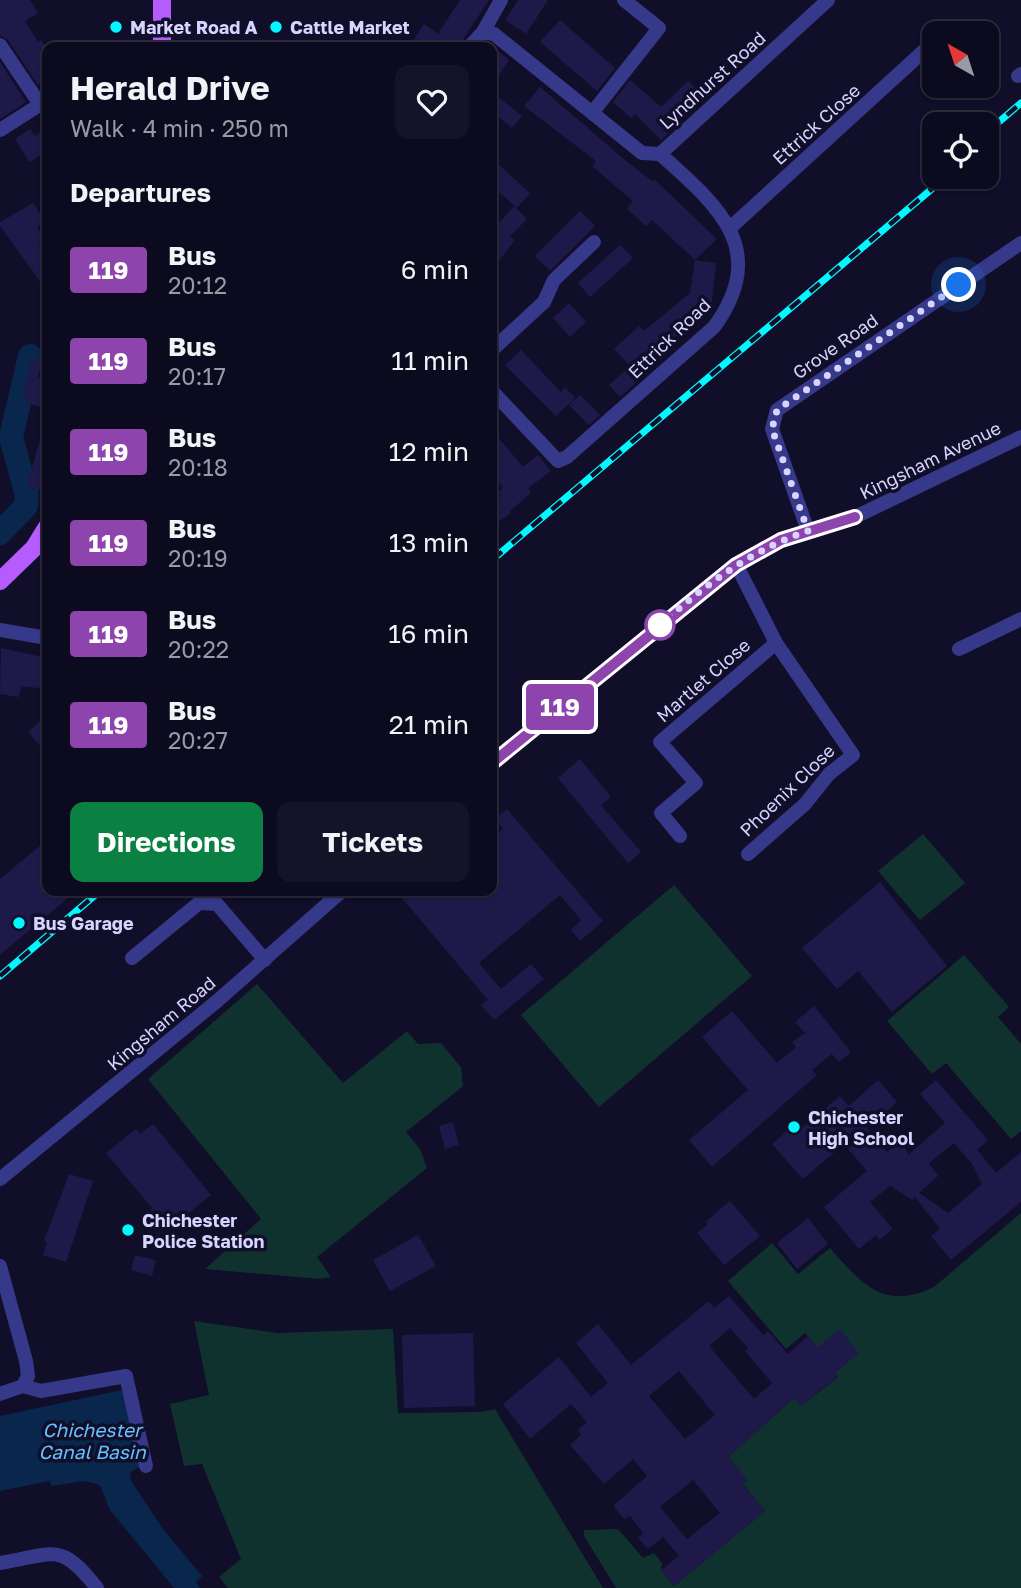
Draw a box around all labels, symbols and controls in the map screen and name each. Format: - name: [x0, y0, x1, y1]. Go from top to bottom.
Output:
- place label: Market Road A: [130, 16, 258, 38]
- place label: Cattle Market: [290, 16, 410, 38]
- marker: Market Road A: [108, 19, 124, 35]
- marker: Cattle Market: [268, 19, 284, 35]
- north arrow: [922, 21, 999, 98]
- map controls: [922, 21, 999, 189]
- street label: Lyndhurst Road: [654, 27, 770, 133]
- button: heart: [395, 65, 469, 139]
- text: Herald Drive: [70, 68, 270, 107]
- street label: Ettrick Close: [768, 79, 864, 169]
- button: locate: [922, 112, 999, 189]
- text: Walk · 4 min · 250 m: [70, 114, 289, 142]
- text: Departures: [70, 177, 211, 208]
- text: Bus: [168, 240, 216, 271]
- text: 6 min: [401, 254, 469, 285]
- text: 119: [89, 255, 128, 284]
- your location: [941, 267, 976, 302]
- text: 20:12: [168, 271, 227, 299]
- street label: Ettrick Road: [623, 293, 715, 383]
- street label: Grove Road: [788, 309, 882, 383]
- text: Bus: [168, 331, 216, 362]
- text: 11 min: [391, 345, 469, 376]
- text: 119: [89, 346, 128, 375]
- text: 20:17: [168, 362, 226, 390]
- street label: Kingsham Avenue: [856, 416, 1004, 504]
- text: Bus: [168, 422, 216, 453]
- text: 12 min: [389, 436, 469, 467]
- text: 119: [89, 437, 128, 466]
- text: 20:18: [168, 453, 228, 481]
- text: Bus: [168, 513, 216, 544]
- text: 13 min: [389, 527, 469, 558]
- text: 119: [89, 528, 128, 557]
- text: 20:19: [168, 544, 228, 572]
- text: Bus: [168, 604, 216, 635]
- unlabelled marker: [645, 610, 675, 640]
- text: 16 min: [388, 618, 469, 649]
- text: 119: [89, 619, 128, 648]
- street label: Martlet Close: [652, 633, 754, 727]
- text: 20:22: [168, 635, 229, 663]
- line badge: 119: [520, 684, 600, 730]
- text: 119: [540, 692, 580, 721]
- text: Bus: [168, 695, 216, 726]
- text: 21 min: [389, 709, 469, 740]
- text: 119: [89, 710, 128, 739]
- text: 20:27: [168, 726, 228, 754]
- street label: Phoenix Close: [735, 739, 839, 841]
- button: Directions: [70, 802, 263, 882]
- button: Tickets: [277, 802, 469, 882]
- place label: Bus Garage: [33, 912, 134, 934]
- marker: Bus Garage: [11, 915, 27, 931]
- street label: Kingsham Road: [102, 971, 220, 1075]
- place label: Chichester High School: [808, 1106, 914, 1149]
- marker: Chichester High School: [786, 1119, 802, 1135]
- place label: Chichester Police Station: [142, 1209, 265, 1252]
- marker: Chichester Police Station: [120, 1222, 136, 1238]
- water label: Chichester Canal Basin: [38, 1418, 147, 1463]

